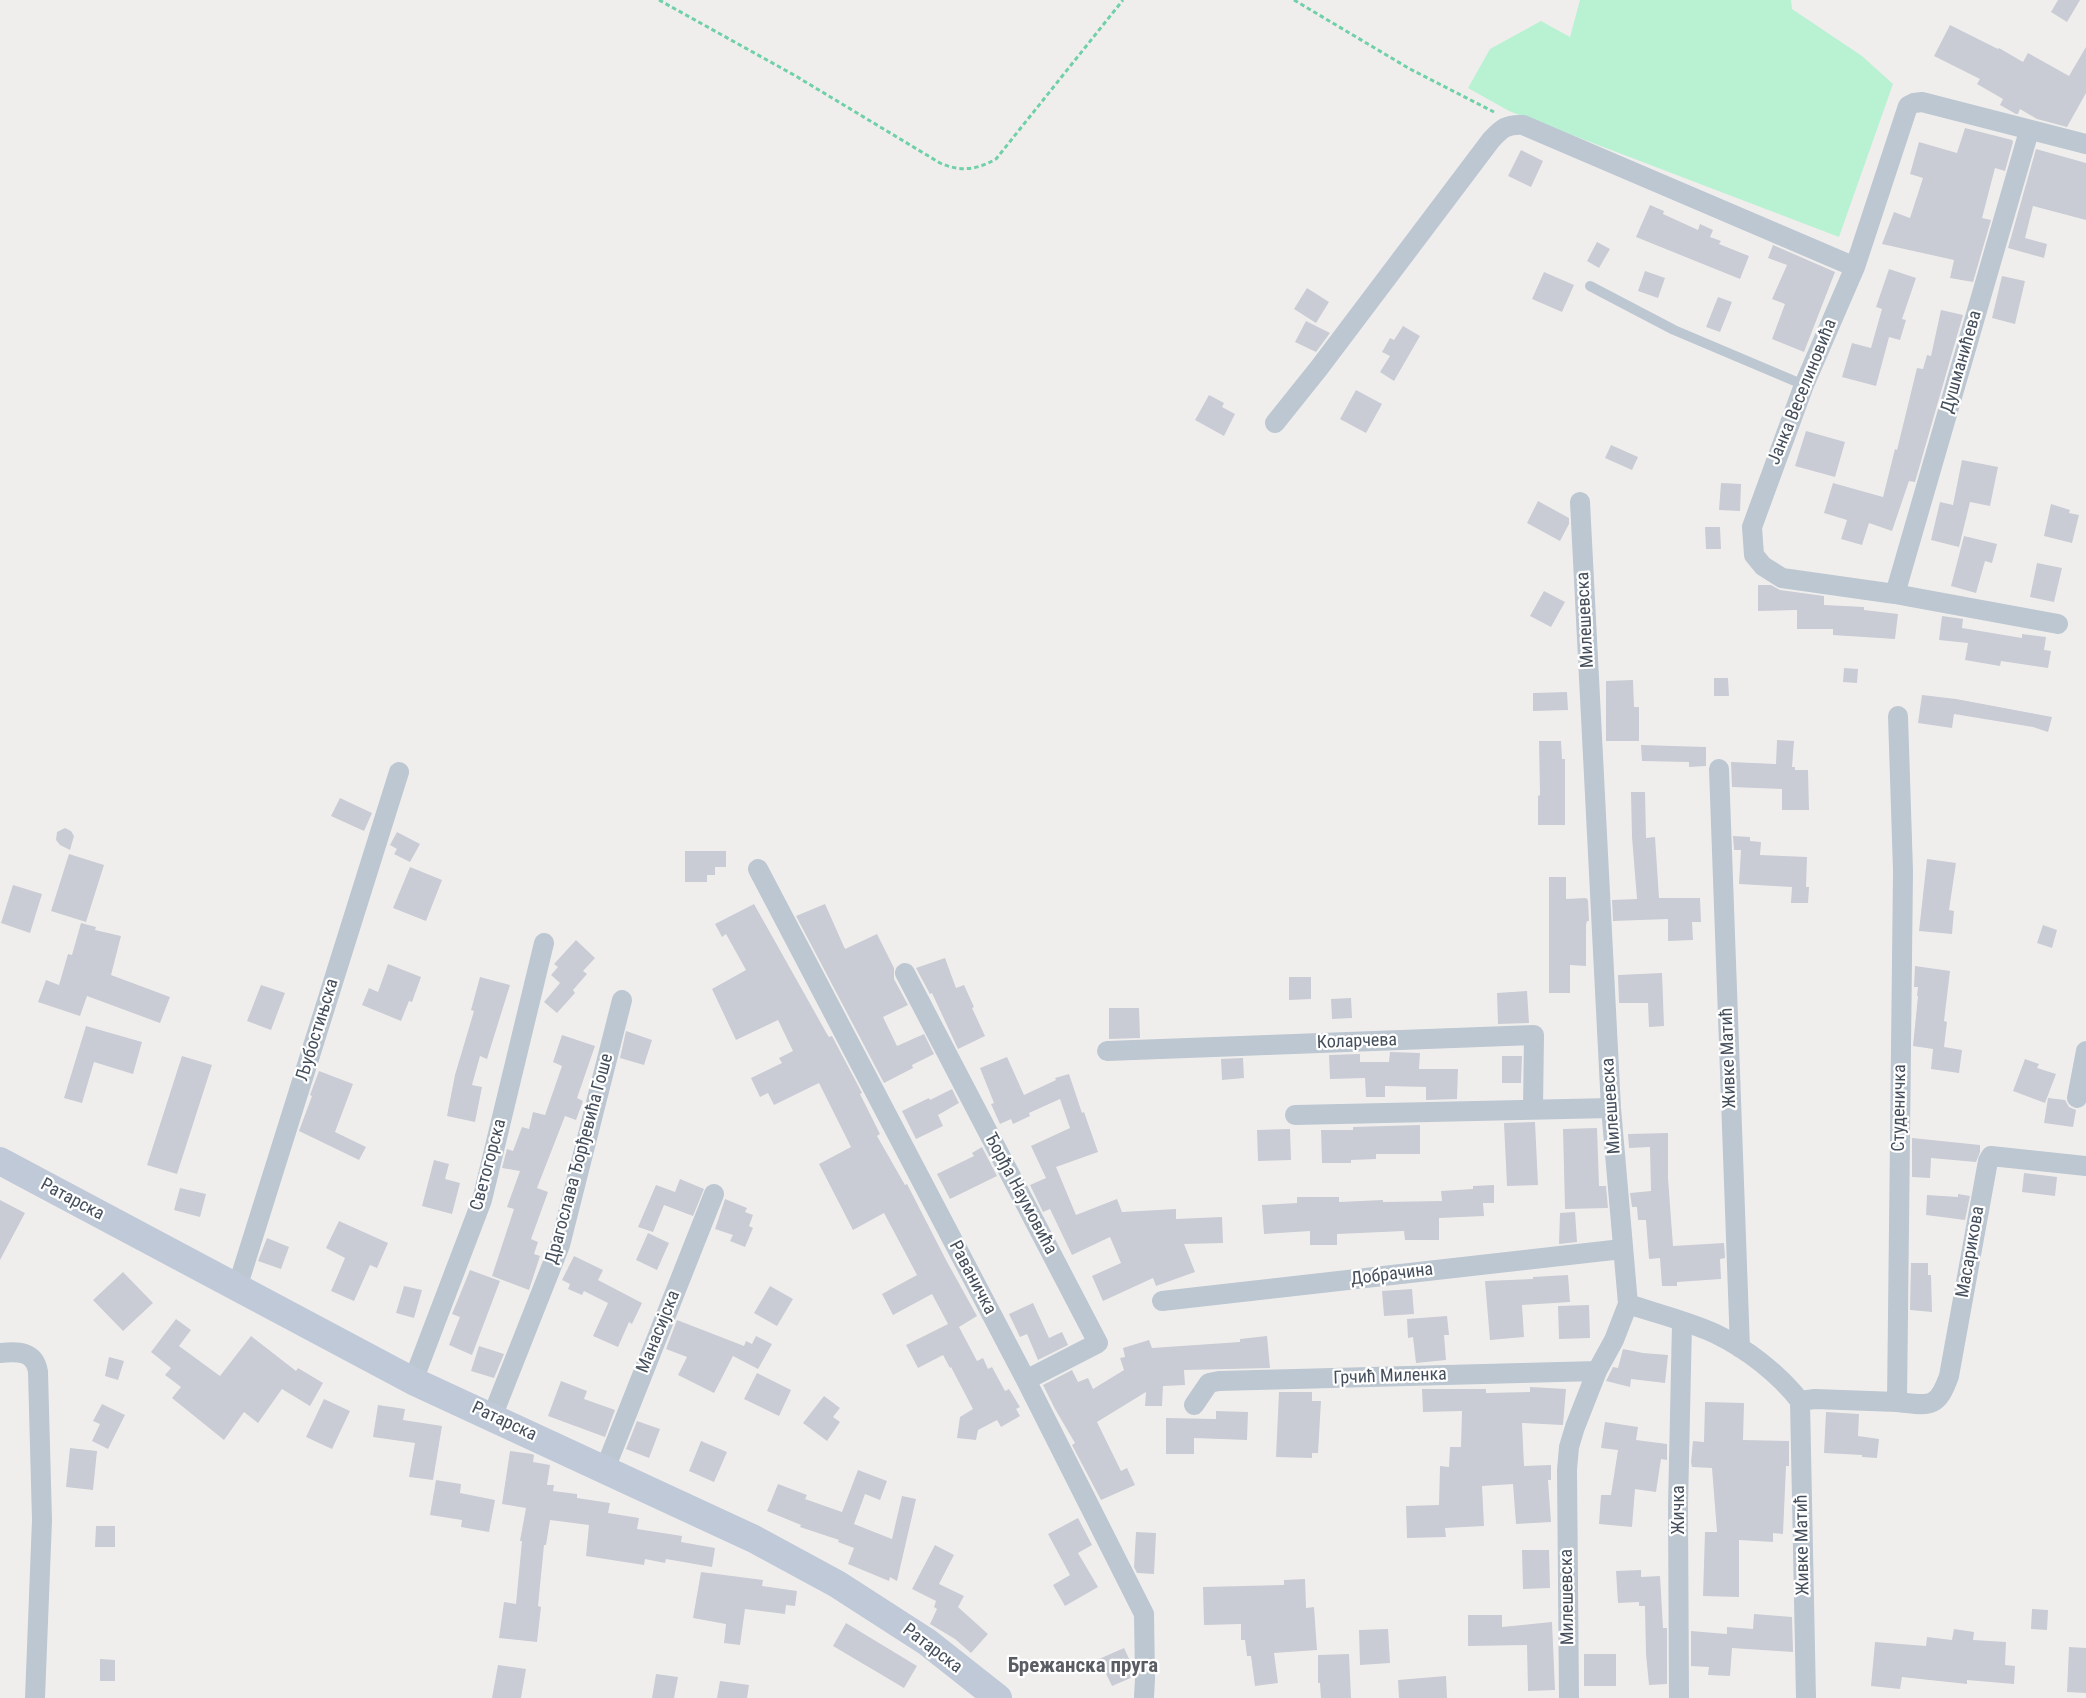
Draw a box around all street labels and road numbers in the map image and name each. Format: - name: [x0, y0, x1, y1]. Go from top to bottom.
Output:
- street label: Душманићева: [1937, 308, 1987, 416]
- street label: Јанка Веселиновића: [1764, 316, 1842, 468]
- street label: Милешевска: [1573, 571, 1599, 669]
- street label: Љубостињска: [292, 976, 344, 1084]
- street label: Живке Матић: [1716, 1007, 1742, 1109]
- street label: Коларчева: [1317, 1030, 1397, 1054]
- street label: Драгослава Ђорђевића Гоше: [542, 1051, 618, 1267]
- street label: Милешевска: [1598, 1057, 1626, 1155]
- street label: Студеничка: [1888, 1064, 1912, 1152]
- street label: Светогорска: [466, 1117, 512, 1213]
- street label: Ђорђа Наумовића: [979, 1129, 1061, 1259]
- street label: Ратарска: [36, 1174, 108, 1226]
- street label: Масарикова: [1952, 1205, 1990, 1299]
- street label: Раваничка: [944, 1237, 1000, 1319]
- street label: Добрачина: [1350, 1259, 1434, 1291]
- street label: Манасијска: [633, 1288, 685, 1376]
- street label: Грчић Миленка: [1333, 1364, 1447, 1390]
- street label: Ратарска: [468, 1398, 540, 1446]
- street label: Жичка: [1668, 1485, 1690, 1535]
- street label: Живке Матић: [1791, 1494, 1815, 1596]
- street label: Милешевска: [1556, 1549, 1580, 1645]
- street label: Ратарска: [898, 1620, 966, 1678]

